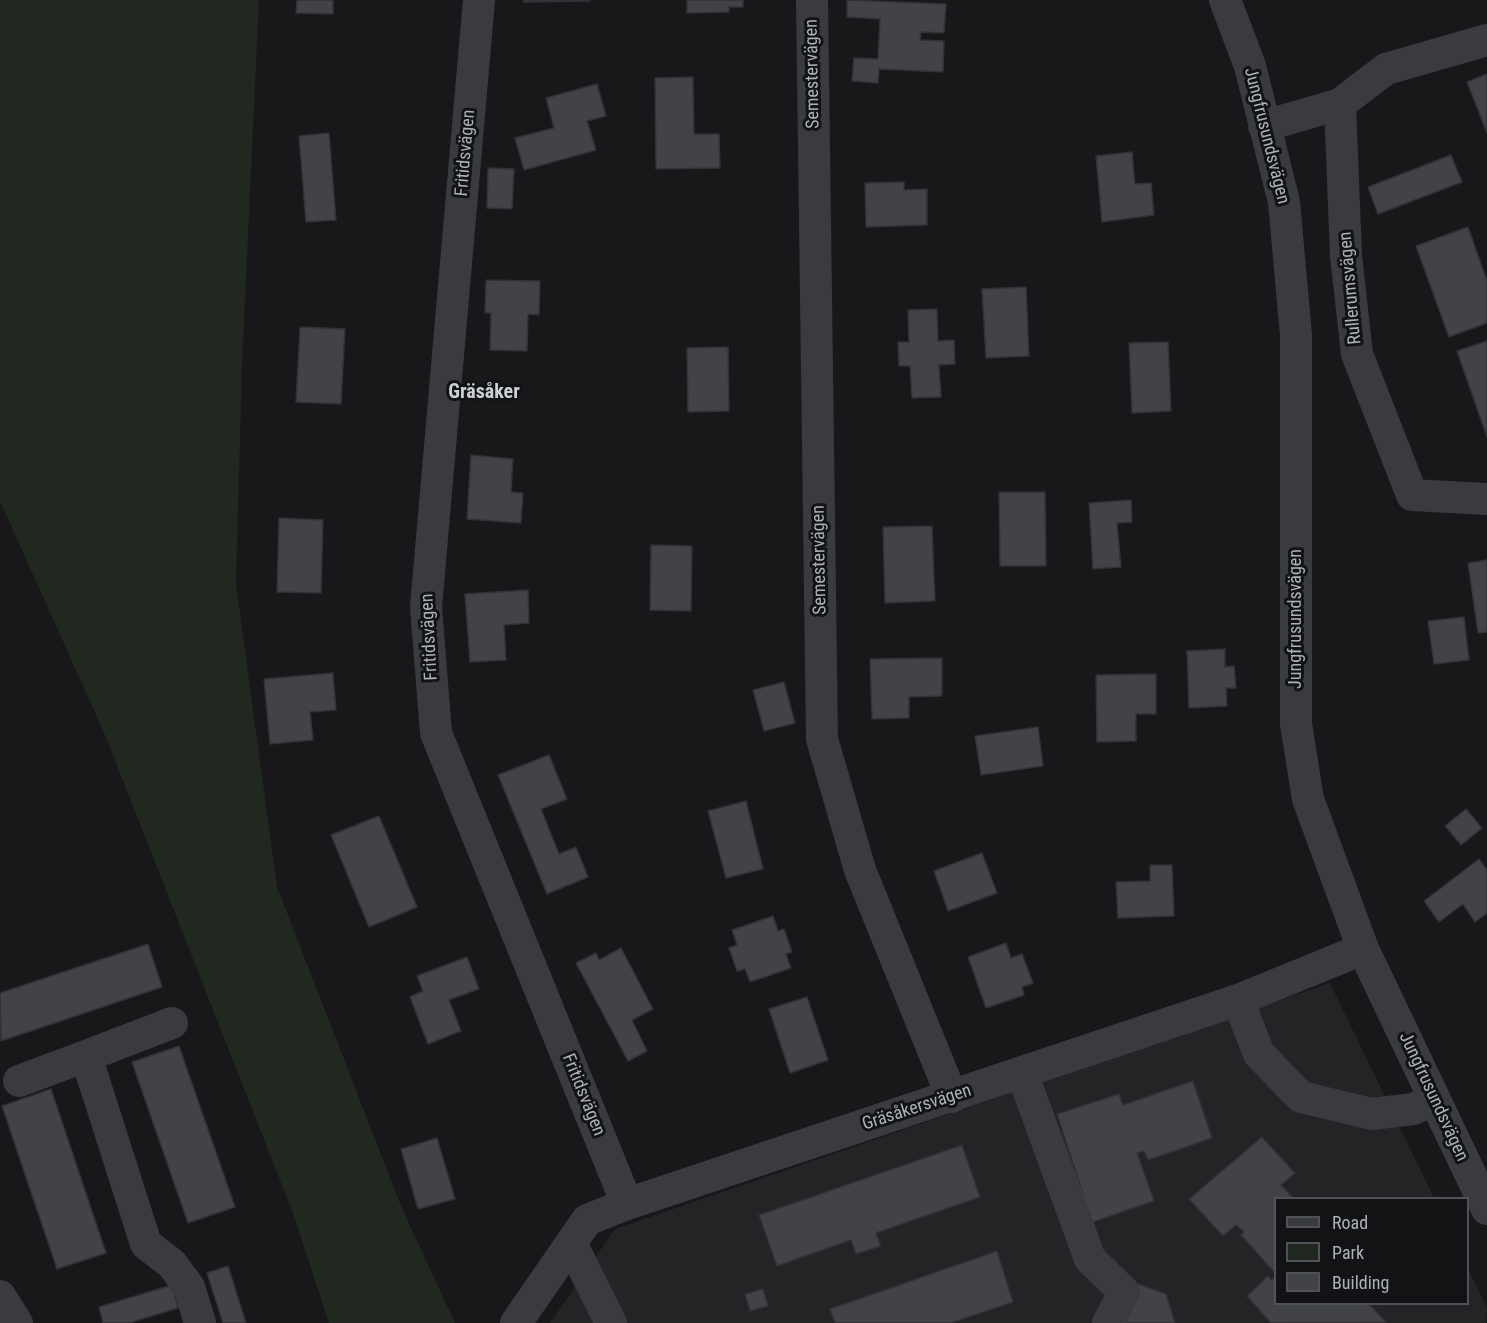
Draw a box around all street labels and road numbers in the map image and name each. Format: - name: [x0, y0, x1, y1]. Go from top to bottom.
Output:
- street label: Semestervägen: [801, 19, 825, 129]
- street label: Jungfrusundsvägen: [1239, 66, 1293, 206]
- street label: Fritidsvägen: [451, 109, 481, 197]
- street label: Rullerumsvägen: [1335, 231, 1367, 345]
- street label: Semestervägen: [808, 505, 832, 615]
- street label: Jungfrusundsvägen: [1285, 549, 1307, 689]
- street label: Fritidsvägen: [417, 593, 443, 681]
- street label: Jungfrusundsvägen: [1394, 1029, 1472, 1165]
- street label: Fritidsvägen: [557, 1051, 609, 1139]
- street label: Gräsåkersvägen: [860, 1080, 974, 1136]

